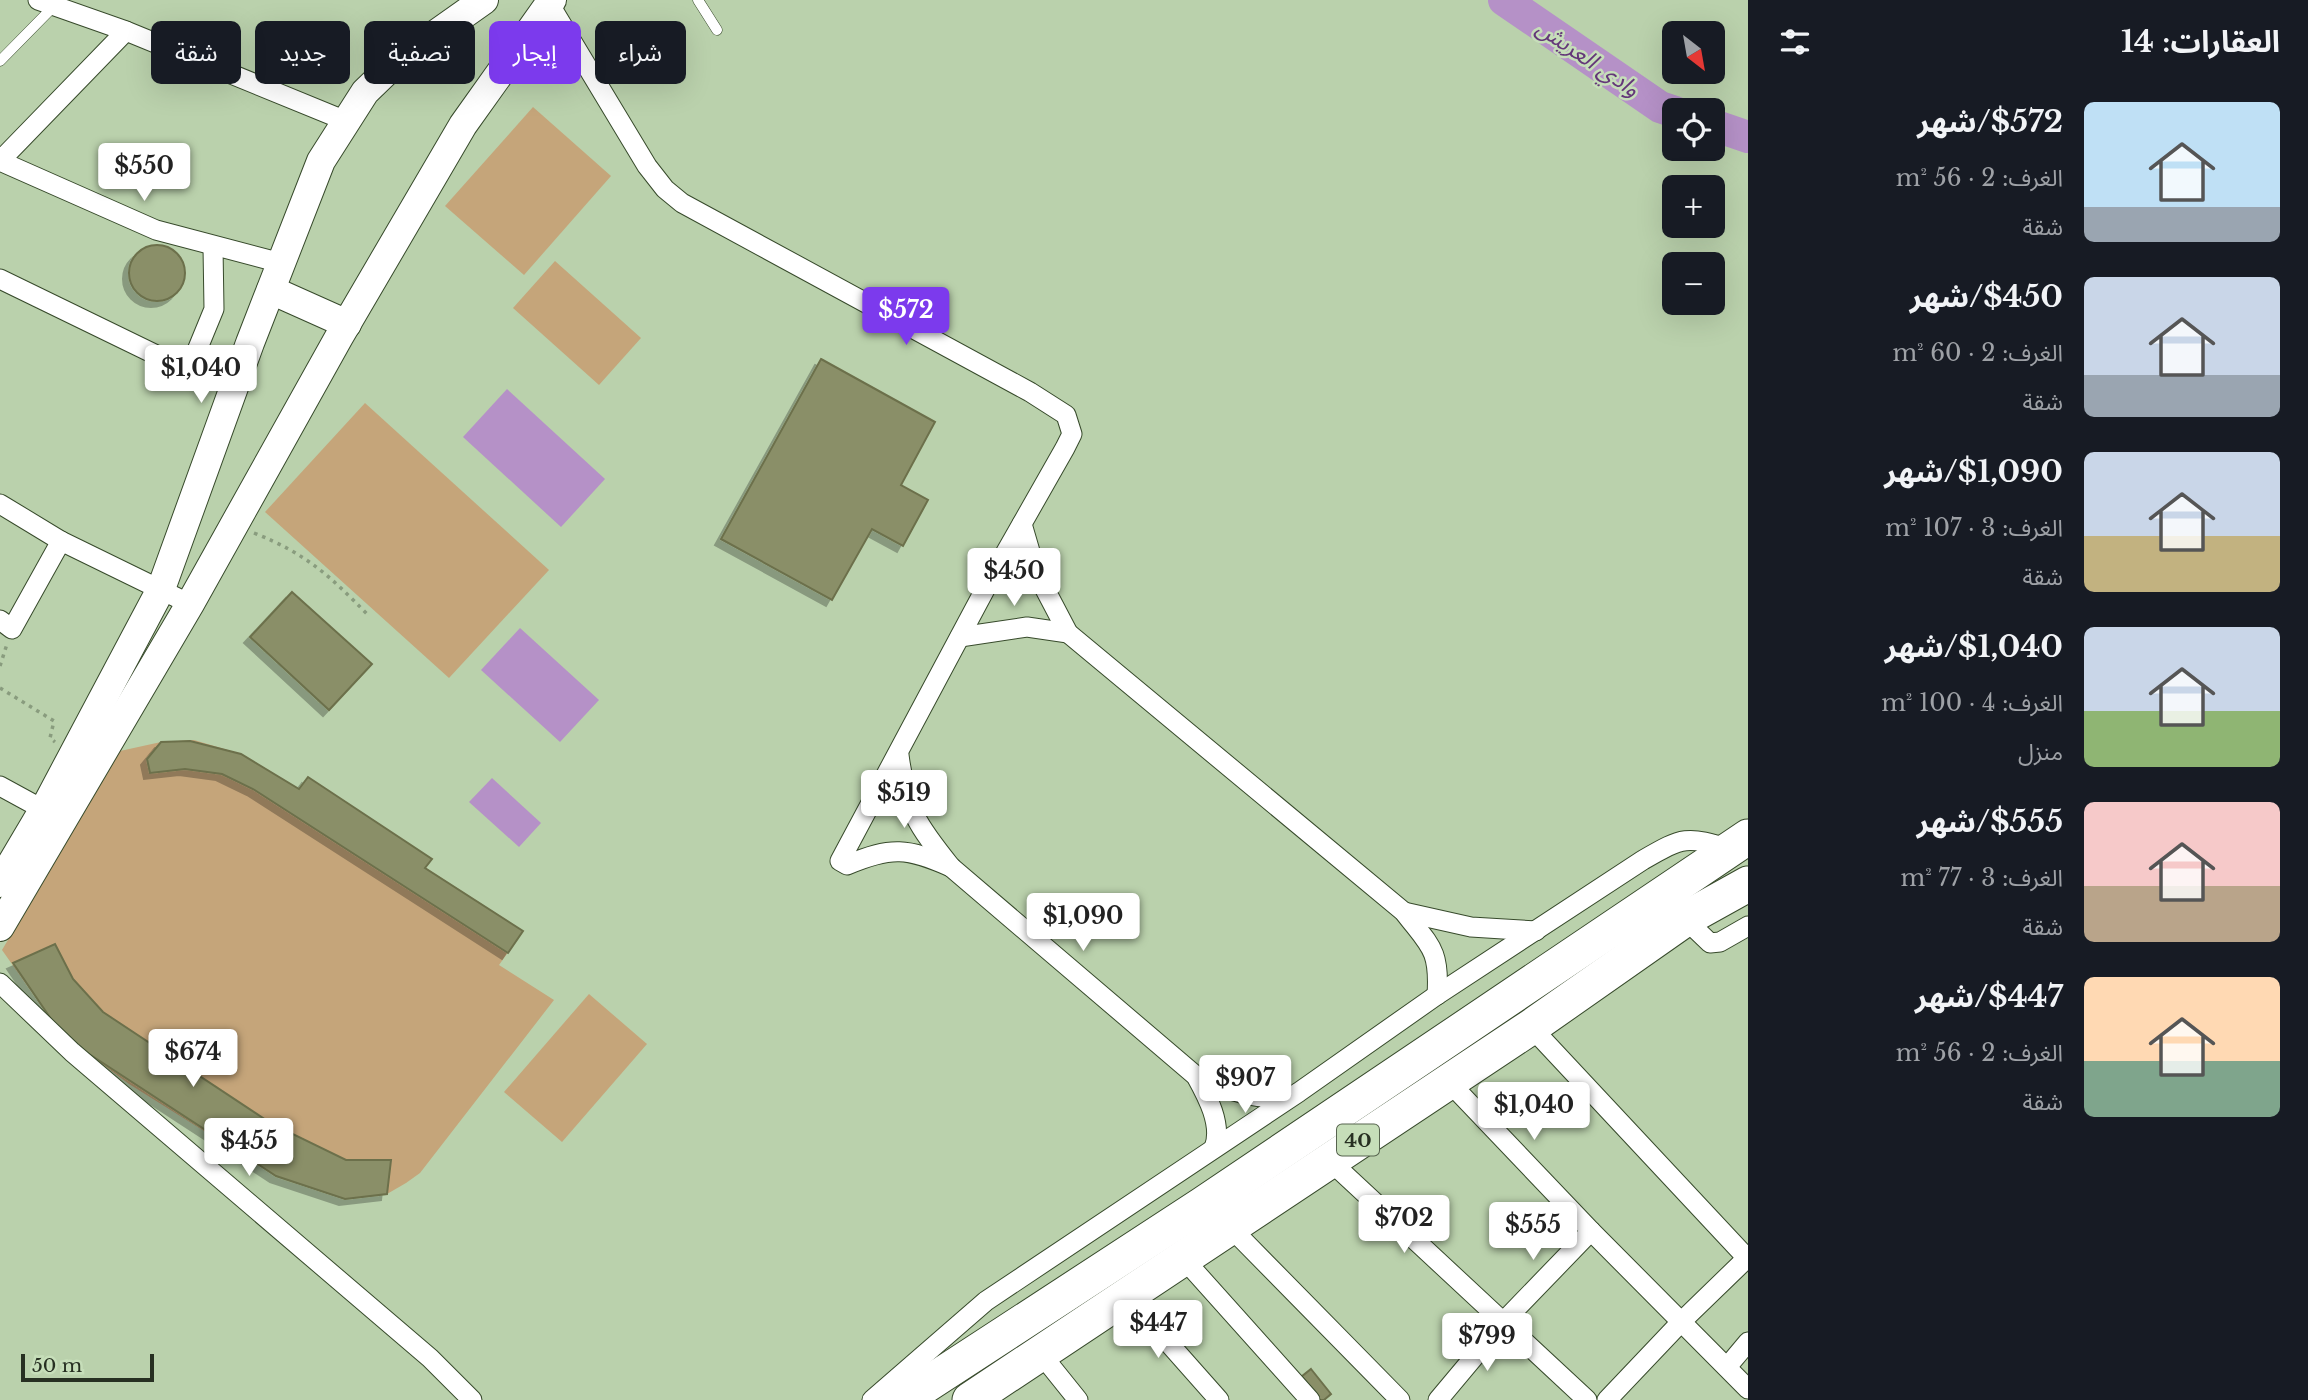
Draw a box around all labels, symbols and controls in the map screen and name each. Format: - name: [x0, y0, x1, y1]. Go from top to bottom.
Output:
- water label: وادي العريش: [1529, 13, 1645, 106]
- chip: شقة: [151, 21, 241, 84]
- chip: جديد: [255, 21, 350, 84]
- chip: تصفية: [364, 21, 475, 84]
- chip: إيجار: [489, 21, 581, 84]
- chip: شراء: [595, 21, 686, 84]
- north arrow: [1662, 21, 1726, 84]
- map controls: [1662, 21, 1725, 315]
- icon: filters: [1776, 23, 1814, 61]
- text: العقارات: 14: [2121, 23, 2280, 60]
- button: locate: [1662, 98, 1725, 161]
- text: $572/شهر: [1917, 103, 2063, 140]
- icon: home: [2140, 130, 2224, 214]
- pin: $550: [103, 144, 185, 203]
- text: $550: [114, 152, 174, 180]
- text: الغرف: 2 · 56 m²: [1896, 164, 2063, 192]
- button: +: [1662, 175, 1725, 238]
- text: شقة: [2022, 213, 2063, 241]
- button: −: [1662, 252, 1725, 315]
- text: $450/شهر: [1910, 278, 2063, 315]
- pin: $572: [865, 288, 947, 347]
- text: $572: [878, 296, 934, 324]
- icon: home: [2140, 305, 2224, 389]
- text: الغرف: 2 · 60 m²: [1892, 339, 2063, 367]
- pin: $1,040: [144, 346, 258, 405]
- text: $1,040: [161, 354, 241, 382]
- text: شقة: [2022, 388, 2063, 416]
- text: $1,090/شهر: [1884, 453, 2063, 490]
- icon: home: [2140, 480, 2224, 564]
- text: الغرف: 3 · 107 m²: [1885, 514, 2063, 542]
- pin: $450: [973, 548, 1055, 608]
- text: $450: [983, 557, 1045, 585]
- text: شقة: [2022, 563, 2063, 591]
- text: $1,040/شهر: [1885, 628, 2063, 665]
- icon: home: [2140, 655, 2224, 739]
- text: الغرف: 4 · 100 m²: [1881, 689, 2063, 717]
- text: منزل: [2018, 738, 2063, 766]
- pin: $519: [863, 770, 945, 830]
- text: $519: [877, 779, 931, 807]
- text: $555/شهر: [1917, 803, 2063, 840]
- icon: home: [2140, 830, 2224, 914]
- text: الغرف: 3 · 77 m²: [1901, 864, 2063, 892]
- pin: $1,090: [1026, 894, 1140, 953]
- text: $1,090: [1043, 902, 1123, 930]
- text: شقة: [2022, 913, 2063, 941]
- text: $447/شهر: [1915, 978, 2063, 1015]
- icon: home: [2140, 1005, 2224, 1089]
- pin: $674: [152, 1030, 234, 1089]
- text: $674: [164, 1038, 222, 1066]
- text: الغرف: 2 · 56 m²: [1896, 1039, 2063, 1067]
- pin: $907: [1204, 1056, 1286, 1115]
- text: $907: [1215, 1064, 1275, 1092]
- pin: $1,040: [1477, 1082, 1591, 1142]
- text: شقة: [2022, 1088, 2063, 1116]
- text: $1,040: [1494, 1091, 1574, 1119]
- pin: $455: [208, 1118, 290, 1178]
- road number: 40: [1337, 1124, 1379, 1156]
- text: $455: [220, 1127, 278, 1155]
- pin: $702: [1363, 1196, 1445, 1255]
- pin: $555: [1492, 1202, 1574, 1262]
- text: $702: [1374, 1204, 1434, 1232]
- text: $555: [1505, 1211, 1561, 1239]
- pin: $447: [1117, 1300, 1199, 1360]
- text: $447: [1129, 1309, 1187, 1337]
- pin: $799: [1446, 1314, 1528, 1373]
- text: $799: [1458, 1322, 1516, 1350]
- scale bar: [21, 1351, 154, 1383]
- text: 50 m: [32, 1354, 82, 1377]

